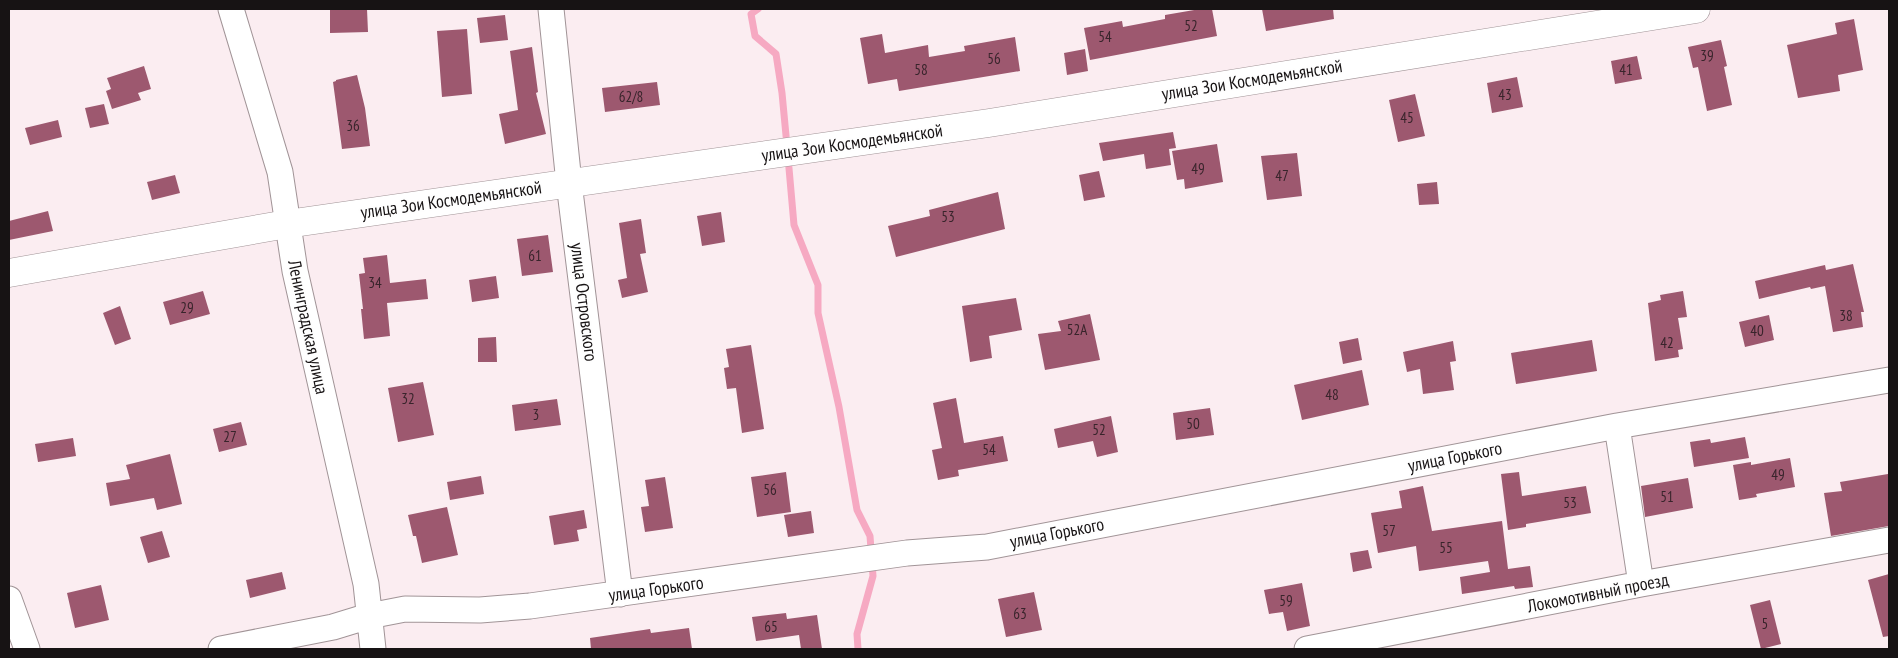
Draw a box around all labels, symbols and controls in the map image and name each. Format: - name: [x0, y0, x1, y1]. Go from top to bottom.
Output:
- house number: 52: [1184, 16, 1198, 35]
- house number: 54: [1098, 27, 1112, 46]
- house number: 39: [1700, 46, 1714, 65]
- house number: 56: [987, 49, 1001, 68]
- street label: улица Зои Космодемьянской: [1160, 54, 1344, 105]
- house number: 58: [914, 60, 928, 79]
- house number: 41: [1619, 60, 1633, 79]
- house number: 43: [1498, 85, 1512, 104]
- house number: 62/8: [619, 87, 643, 106]
- house number: 45: [1400, 108, 1414, 127]
- house number: 36: [346, 116, 360, 135]
- street label: улица Зои Космодемьянской: [760, 118, 944, 167]
- house number: 49: [1191, 159, 1205, 178]
- house number: 47: [1275, 166, 1289, 185]
- street label: улица Зои Космодемьянской: [359, 175, 543, 224]
- house number: 53: [941, 207, 955, 226]
- street label: улица Островского: [566, 241, 603, 363]
- house number: 61: [528, 246, 542, 265]
- street label: Ленинградская улица: [283, 257, 334, 396]
- house number: 34: [368, 273, 382, 292]
- house number: 29: [180, 298, 194, 317]
- house number: 38: [1839, 306, 1853, 325]
- house number: 52А: [1067, 320, 1088, 339]
- house number: 40: [1750, 321, 1764, 340]
- house number: 42: [1660, 333, 1674, 352]
- house number: 48: [1325, 385, 1339, 404]
- house number: 32: [401, 389, 415, 408]
- house number: 3: [533, 405, 539, 424]
- house number: 50: [1186, 414, 1200, 433]
- house number: 52: [1092, 420, 1106, 439]
- house number: 27: [223, 427, 237, 446]
- street label: улица Горького: [1406, 436, 1504, 477]
- house number: 54: [982, 440, 996, 459]
- house number: 49: [1771, 465, 1785, 484]
- house number: 56: [763, 480, 777, 499]
- house number: 51: [1660, 487, 1674, 506]
- house number: 53: [1563, 493, 1577, 512]
- street label: улица Горького: [1008, 512, 1106, 553]
- house number: 57: [1382, 521, 1396, 540]
- house number: 55: [1439, 538, 1453, 557]
- street label: Локомотивный проезд: [1524, 568, 1671, 618]
- street label: улица Горького: [607, 570, 705, 607]
- house number: 59: [1279, 591, 1293, 610]
- house number: 63: [1013, 604, 1027, 623]
- house number: 5: [1762, 614, 1768, 633]
- house number: 65: [764, 617, 778, 636]

